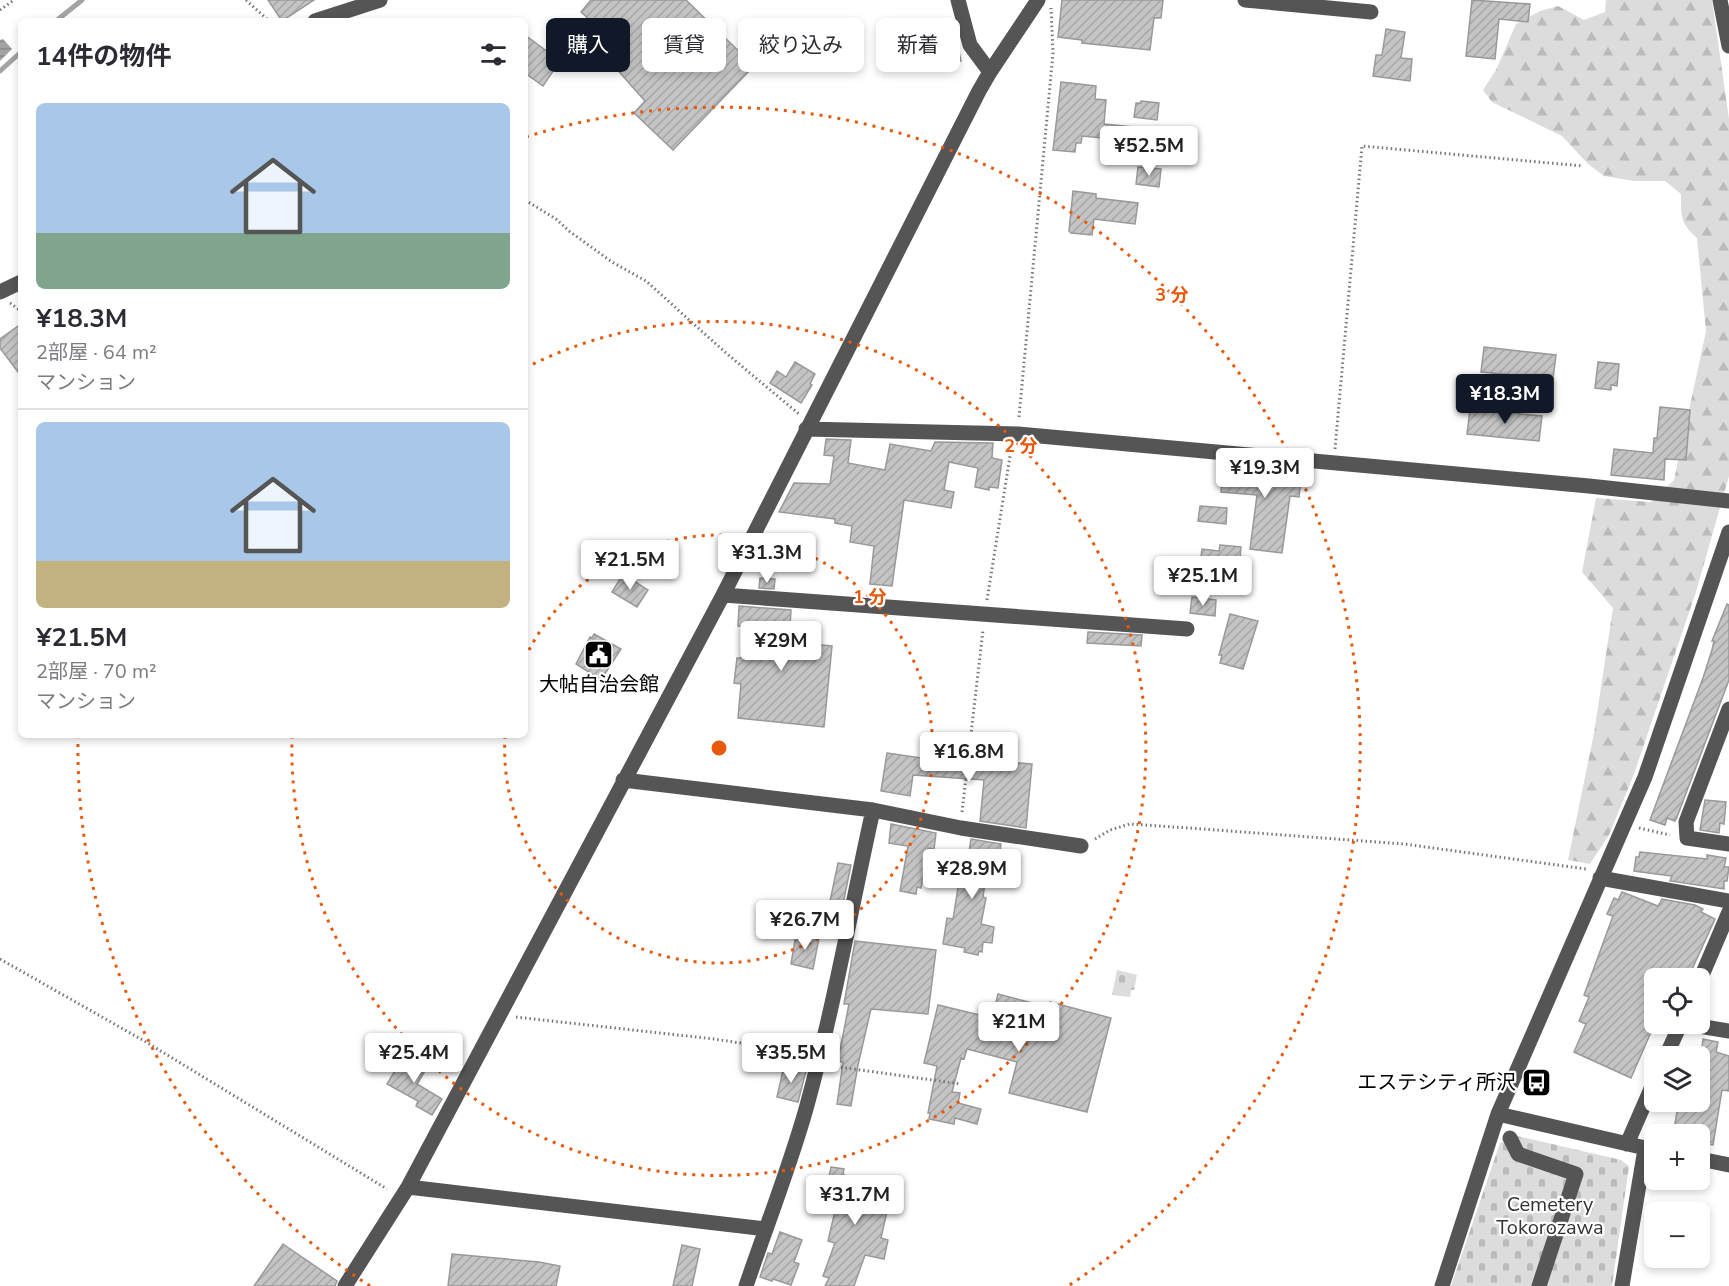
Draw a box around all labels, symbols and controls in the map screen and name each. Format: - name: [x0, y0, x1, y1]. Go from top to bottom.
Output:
- chip: 購入: [546, 18, 630, 72]
- chip: 賃貸: [642, 18, 726, 72]
- chip: 絞り込み: [738, 18, 864, 72]
- chip: 新着: [876, 18, 960, 72]
- icon: filters: [477, 38, 510, 71]
- text: 14件の物件: [36, 39, 171, 74]
- pin: ¥52.5M: [1100, 126, 1198, 177]
- text: ¥52.5M: [1114, 132, 1184, 159]
- icon: home: [219, 142, 327, 250]
- text: 3 分: [1155, 283, 1189, 307]
- text: ¥18.3M: [36, 301, 127, 336]
- text: 2部屋 · 64 m²: [36, 339, 157, 366]
- text: マンション: [36, 369, 136, 396]
- pin: ¥18.3M: [1456, 374, 1554, 425]
- text: ¥18.3M: [1470, 380, 1540, 407]
- text: 2 分: [1004, 434, 1038, 458]
- pin: ¥19.3M: [1216, 448, 1314, 499]
- text: ¥19.3M: [1230, 454, 1300, 481]
- icon: home: [219, 461, 327, 569]
- pin: ¥31.3M: [718, 533, 816, 584]
- text: ¥31.3M: [732, 539, 802, 566]
- pin: ¥21.5M: [581, 540, 679, 591]
- text: ¥21.5M: [595, 546, 665, 573]
- pin: ¥25.1M: [1154, 556, 1252, 607]
- text: ¥25.1M: [1168, 562, 1238, 589]
- text: 1 分: [853, 585, 887, 609]
- text: ¥21.5M: [36, 620, 127, 655]
- pin: ¥29M: [745, 621, 817, 672]
- text: ¥29M: [754, 627, 808, 654]
- public building icon: 大帖自治会館: [583, 638, 615, 670]
- text: 2部屋 · 70 m²: [36, 658, 157, 685]
- place label: 大帖自治会館: [539, 671, 659, 698]
- text: マンション: [36, 688, 136, 715]
- pin: ¥16.8M: [920, 732, 1018, 783]
- centre of rings: [709, 738, 729, 758]
- text: ¥16.8M: [934, 738, 1004, 765]
- pin: ¥28.9M: [923, 849, 1021, 900]
- text: ¥28.9M: [937, 855, 1007, 882]
- pin: ¥26.7M: [756, 900, 854, 951]
- text: ¥26.7M: [770, 906, 840, 933]
- map controls: [1644, 968, 1710, 1268]
- button: locate: [1644, 968, 1710, 1034]
- pin: ¥21M: [983, 1002, 1055, 1053]
- text: ¥21M: [992, 1008, 1046, 1035]
- pin: ¥25.4M: [365, 1033, 463, 1084]
- pin: ¥35.5M: [742, 1033, 840, 1084]
- text: ¥25.4M: [379, 1039, 449, 1066]
- text: ¥35.5M: [756, 1039, 826, 1066]
- button: layers: [1644, 1046, 1710, 1112]
- bus stop icon: エステシティ所沢: [1521, 1066, 1553, 1098]
- place label: エステシティ所沢: [1357, 1069, 1516, 1096]
- button: +: [1644, 1124, 1710, 1190]
- pin: ¥31.7M: [806, 1175, 904, 1226]
- text: ¥31.7M: [820, 1181, 890, 1208]
- park label: Cemetery Tokorozawa: [1496, 1191, 1604, 1241]
- button: −: [1644, 1202, 1710, 1268]

